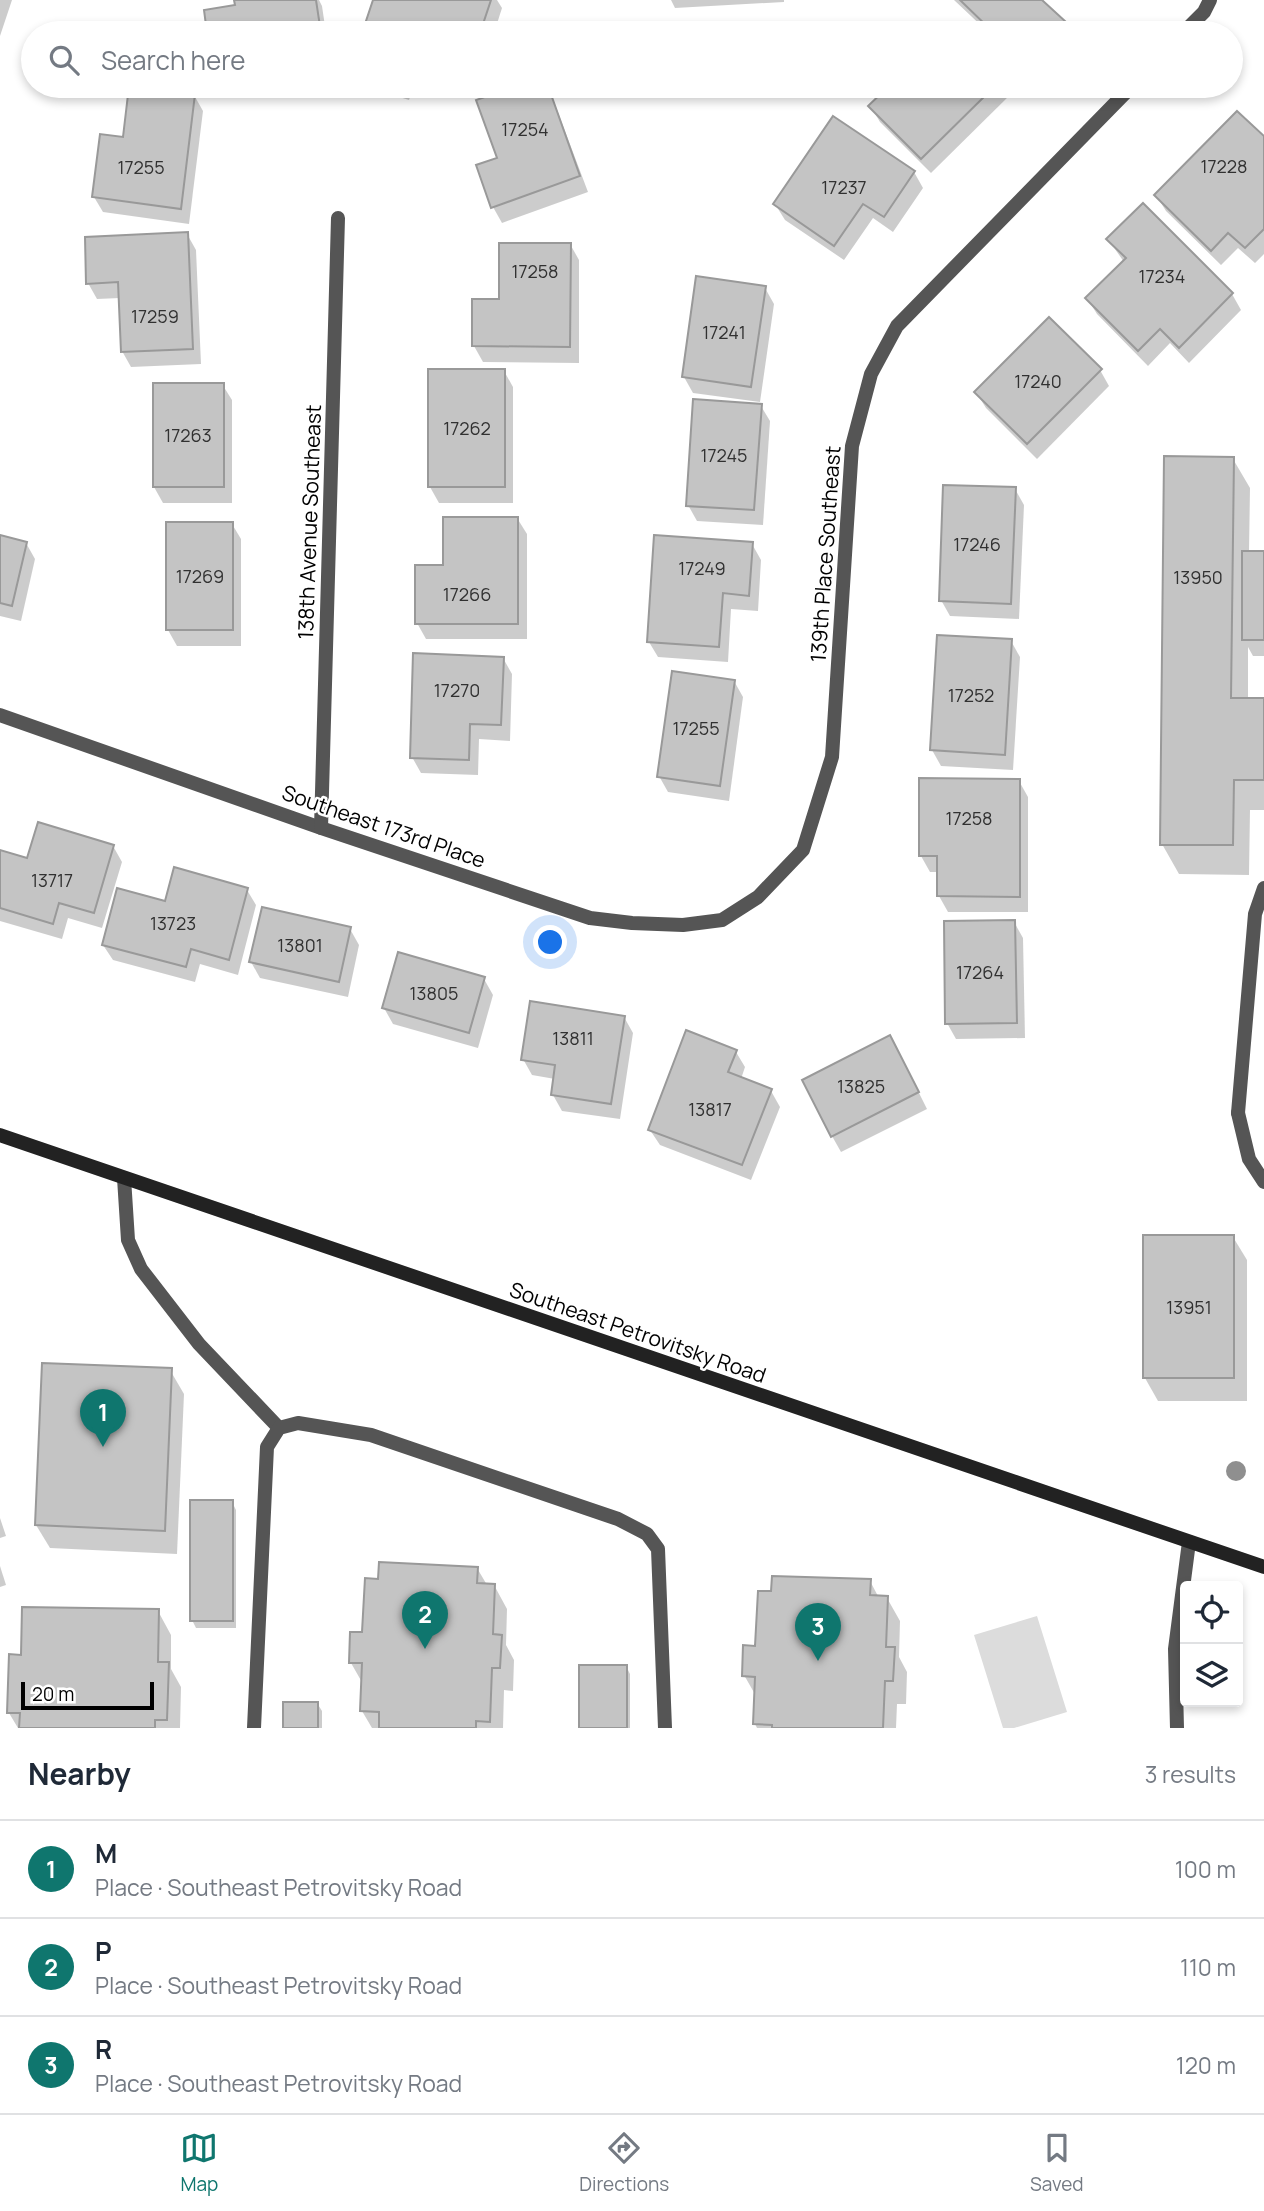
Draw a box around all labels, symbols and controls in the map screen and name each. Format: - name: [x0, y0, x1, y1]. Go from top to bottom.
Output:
- search box: [21, 21, 1243, 98]
- icon: search: [45, 41, 83, 79]
- text: Search here: [101, 42, 246, 78]
- house number: 17254: [501, 117, 549, 141]
- house number: 17228: [1200, 154, 1248, 178]
- house number: 17255: [117, 155, 165, 179]
- house number: 17237: [821, 175, 867, 199]
- house number: 17258: [511, 259, 559, 283]
- house number: 17234: [1139, 264, 1185, 288]
- house number: 17259: [131, 304, 179, 328]
- house number: 17241: [702, 320, 746, 344]
- house number: 17240: [1014, 369, 1062, 393]
- street label: 138th Avenue Southeast: [291, 404, 327, 640]
- house number: 17262: [443, 416, 491, 440]
- house number: 17263: [164, 423, 212, 447]
- house number: 17245: [701, 443, 747, 467]
- street label: 139th Place Southeast: [803, 445, 847, 663]
- house number: 17246: [953, 532, 1001, 556]
- house number: 17249: [678, 556, 726, 580]
- house number: 17269: [176, 564, 224, 588]
- house number: 13950: [1173, 565, 1223, 589]
- house number: 17266: [443, 582, 491, 606]
- house number: 17270: [434, 678, 480, 702]
- house number: 17252: [948, 683, 994, 707]
- house number: 17255: [672, 716, 720, 740]
- street label: Southeast 173rd Place: [279, 778, 489, 874]
- house number: 17258: [945, 806, 993, 830]
- house number: 13717: [31, 868, 73, 892]
- house number: 13723: [150, 911, 196, 935]
- your location: [533, 925, 567, 959]
- house number: 13801: [277, 933, 323, 957]
- house number: 17264: [956, 960, 1004, 984]
- house number: 13805: [410, 981, 458, 1005]
- house number: 13811: [552, 1026, 594, 1050]
- house number: 13825: [837, 1074, 885, 1098]
- house number: 13817: [688, 1097, 732, 1121]
- street label: Southeast Petrovitsky Road: [506, 1275, 770, 1389]
- house number: 13951: [1166, 1295, 1212, 1319]
- pin: 1: [80, 1389, 126, 1447]
- map controls: [1180, 1581, 1243, 1707]
- button: locate: [1180, 1581, 1243, 1644]
- pin: 2: [402, 1591, 448, 1649]
- pin: 3: [795, 1603, 841, 1661]
- button: layers: [1180, 1644, 1243, 1707]
- scale bar: [21, 1679, 154, 1711]
- text: 20 m: [32, 1681, 74, 1707]
- text: Nearby: [28, 1753, 131, 1794]
- text: 3 results: [1145, 1758, 1236, 1790]
- text: M: [95, 1835, 117, 1871]
- text: 1: [46, 1853, 56, 1885]
- text: 100 m: [1175, 1853, 1236, 1885]
- text: Place · Southeast Petrovitsky Road: [95, 1871, 462, 1903]
- text: P: [95, 1933, 112, 1969]
- text: 2: [44, 1951, 58, 1983]
- text: 110 m: [1180, 1951, 1236, 1983]
- text: Place · Southeast Petrovitsky Road: [95, 1969, 462, 2001]
- text: R: [95, 2031, 112, 2067]
- text: 3: [44, 2049, 58, 2081]
- text: 120 m: [1176, 2049, 1236, 2081]
- text: Place · Southeast Petrovitsky Road: [95, 2067, 462, 2099]
- tab: Map: [180, 2129, 218, 2197]
- tab: Directions: [579, 2129, 669, 2197]
- tab: Saved: [1030, 2129, 1084, 2197]

